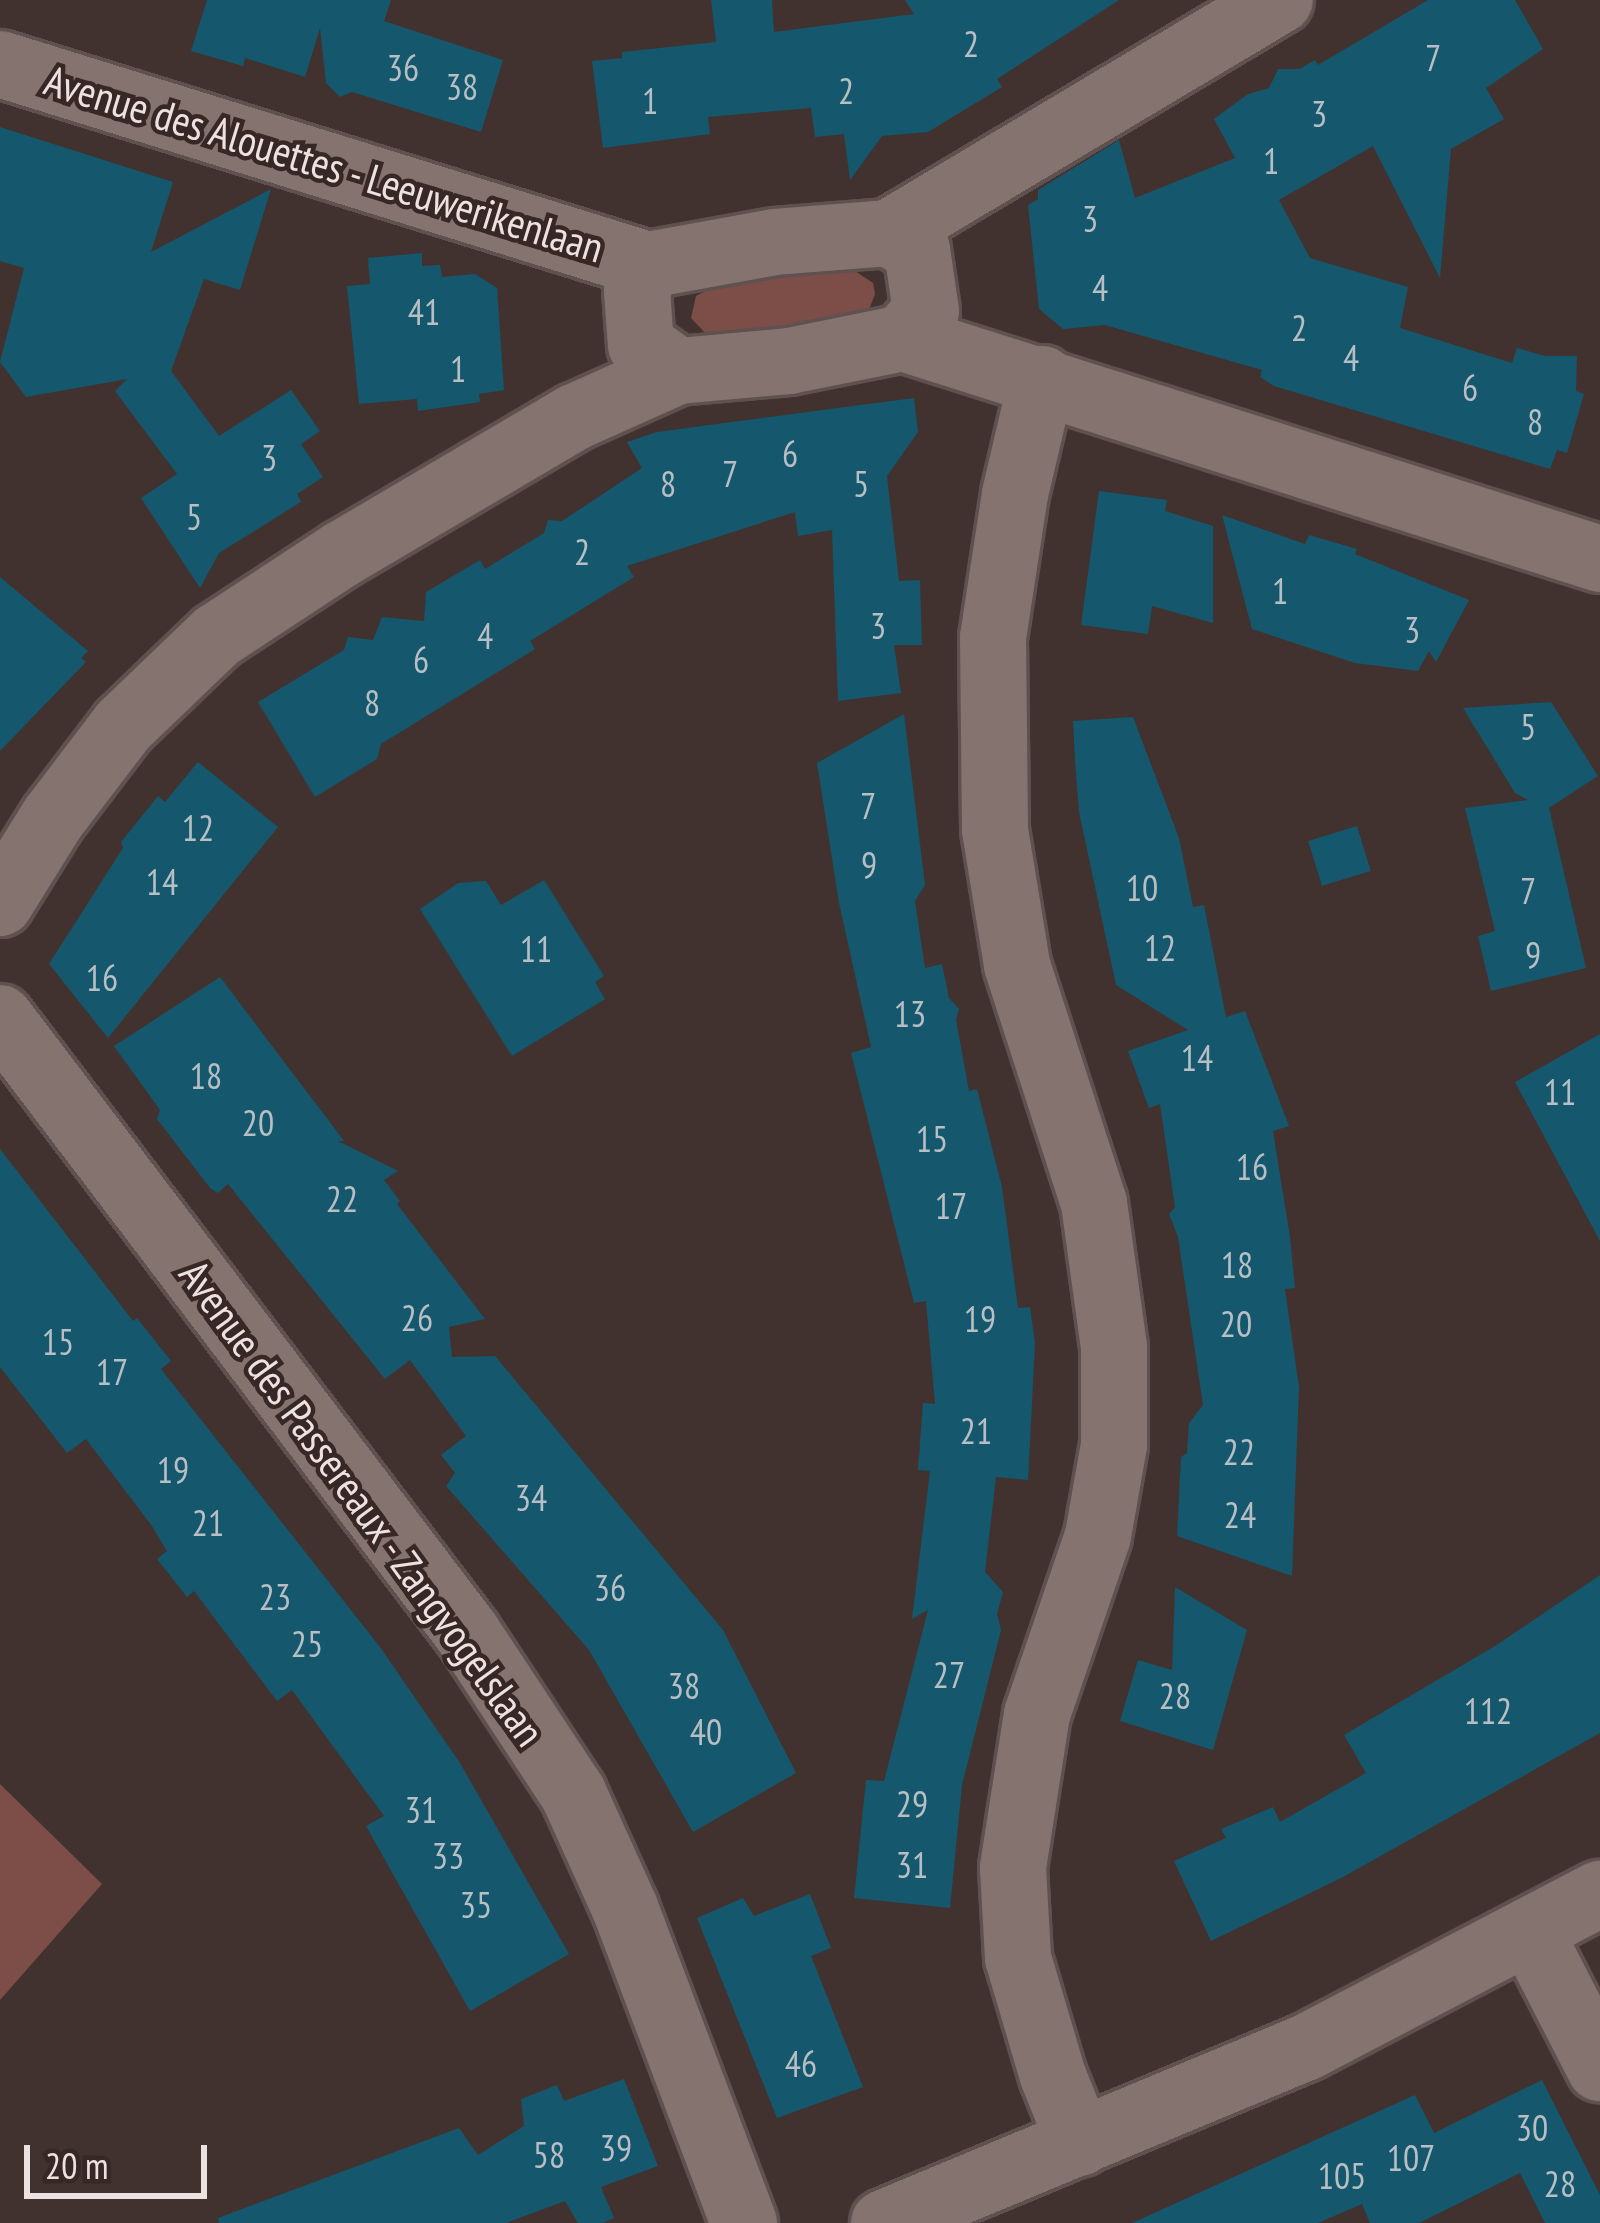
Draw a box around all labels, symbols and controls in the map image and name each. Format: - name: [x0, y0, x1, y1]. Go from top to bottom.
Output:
- house number: 2: [963, 22, 979, 66]
- house number: 7: [1425, 36, 1441, 80]
- house number: 36: [387, 46, 419, 90]
- street label: Avenue des Alouettes - Leeuwerikenlaan: [37, 54, 611, 274]
- house number: 38: [446, 65, 478, 109]
- house number: 2: [838, 69, 854, 113]
- house number: 1: [642, 79, 658, 123]
- house number: 3: [1311, 92, 1327, 136]
- house number: 1: [1263, 139, 1279, 183]
- house number: 3: [1082, 197, 1098, 241]
- house number: 4: [1092, 266, 1108, 310]
- house number: 41: [408, 290, 440, 334]
- house number: 2: [1291, 306, 1307, 350]
- house number: 4: [1343, 336, 1359, 380]
- house number: 1: [450, 347, 466, 391]
- house number: 6: [1462, 366, 1478, 410]
- house number: 8: [1527, 400, 1543, 444]
- house number: 6: [782, 432, 798, 476]
- house number: 3: [261, 436, 277, 480]
- house number: 7: [722, 452, 738, 496]
- house number: 8: [660, 462, 676, 506]
- house number: 5: [853, 462, 869, 506]
- house number: 5: [186, 495, 202, 539]
- house number: 2: [574, 530, 590, 574]
- house number: 1: [1272, 569, 1288, 613]
- house number: 3: [870, 604, 886, 648]
- house number: 3: [1404, 608, 1420, 652]
- house number: 4: [477, 614, 493, 658]
- house number: 6: [413, 638, 429, 682]
- house number: 8: [364, 681, 380, 725]
- house number: 5: [1520, 705, 1536, 749]
- house number: 7: [860, 784, 876, 828]
- house number: 12: [182, 806, 214, 850]
- house number: 9: [861, 843, 877, 887]
- house number: 14: [146, 860, 178, 904]
- house number: 10: [1126, 866, 1158, 910]
- house number: 7: [1520, 869, 1536, 913]
- house number: 12: [1144, 926, 1176, 970]
- house number: 11: [520, 927, 552, 971]
- house number: 9: [1525, 933, 1541, 977]
- house number: 16: [86, 956, 118, 1000]
- house number: 13: [894, 992, 926, 1036]
- house number: 14: [1181, 1036, 1213, 1080]
- house number: 18: [190, 1054, 222, 1098]
- house number: 11: [1544, 1070, 1576, 1114]
- house number: 20: [242, 1101, 274, 1145]
- house number: 15: [916, 1117, 948, 1161]
- house number: 16: [1236, 1145, 1268, 1189]
- house number: 22: [326, 1177, 358, 1221]
- house number: 17: [935, 1184, 967, 1228]
- house number: 18: [1221, 1243, 1253, 1287]
- street label: Avenue des Passereaux - Zangvogelslaan: [168, 1249, 556, 1757]
- house number: 26: [401, 1296, 433, 1340]
- house number: 19: [964, 1297, 996, 1341]
- house number: 20: [1220, 1302, 1252, 1346]
- house number: 15: [42, 1320, 74, 1364]
- house number: 17: [96, 1350, 128, 1394]
- house number: 21: [960, 1409, 992, 1453]
- house number: 22: [1223, 1430, 1255, 1474]
- house number: 19: [157, 1448, 189, 1492]
- house number: 34: [515, 1476, 547, 1520]
- house number: 24: [1224, 1493, 1256, 1537]
- house number: 21: [192, 1501, 224, 1545]
- house number: 36: [594, 1566, 626, 1610]
- house number: 23: [259, 1575, 291, 1619]
- house number: 25: [291, 1622, 323, 1666]
- house number: 27: [933, 1653, 965, 1697]
- house number: 38: [668, 1664, 700, 1708]
- house number: 28: [1159, 1674, 1191, 1718]
- house number: 112: [1464, 1689, 1512, 1733]
- house number: 40: [690, 1710, 722, 1754]
- house number: 29: [896, 1782, 928, 1826]
- house number: 31: [405, 1788, 437, 1832]
- house number: 33: [432, 1834, 464, 1878]
- house number: 31: [896, 1843, 928, 1887]
- house number: 35: [460, 1883, 492, 1927]
- house number: 46: [785, 2042, 817, 2086]
- house number: 30: [1516, 2106, 1548, 2150]
- scale bar: [30, 2121, 213, 2195]
- house number: 39: [600, 2126, 632, 2170]
- house number: 58: [533, 2133, 565, 2177]
- house number: 107: [1387, 2136, 1435, 2180]
- text: 20 m: [45, 2142, 108, 2189]
- house number: 105: [1318, 2154, 1366, 2198]
- house number: 28: [1544, 2162, 1576, 2206]

